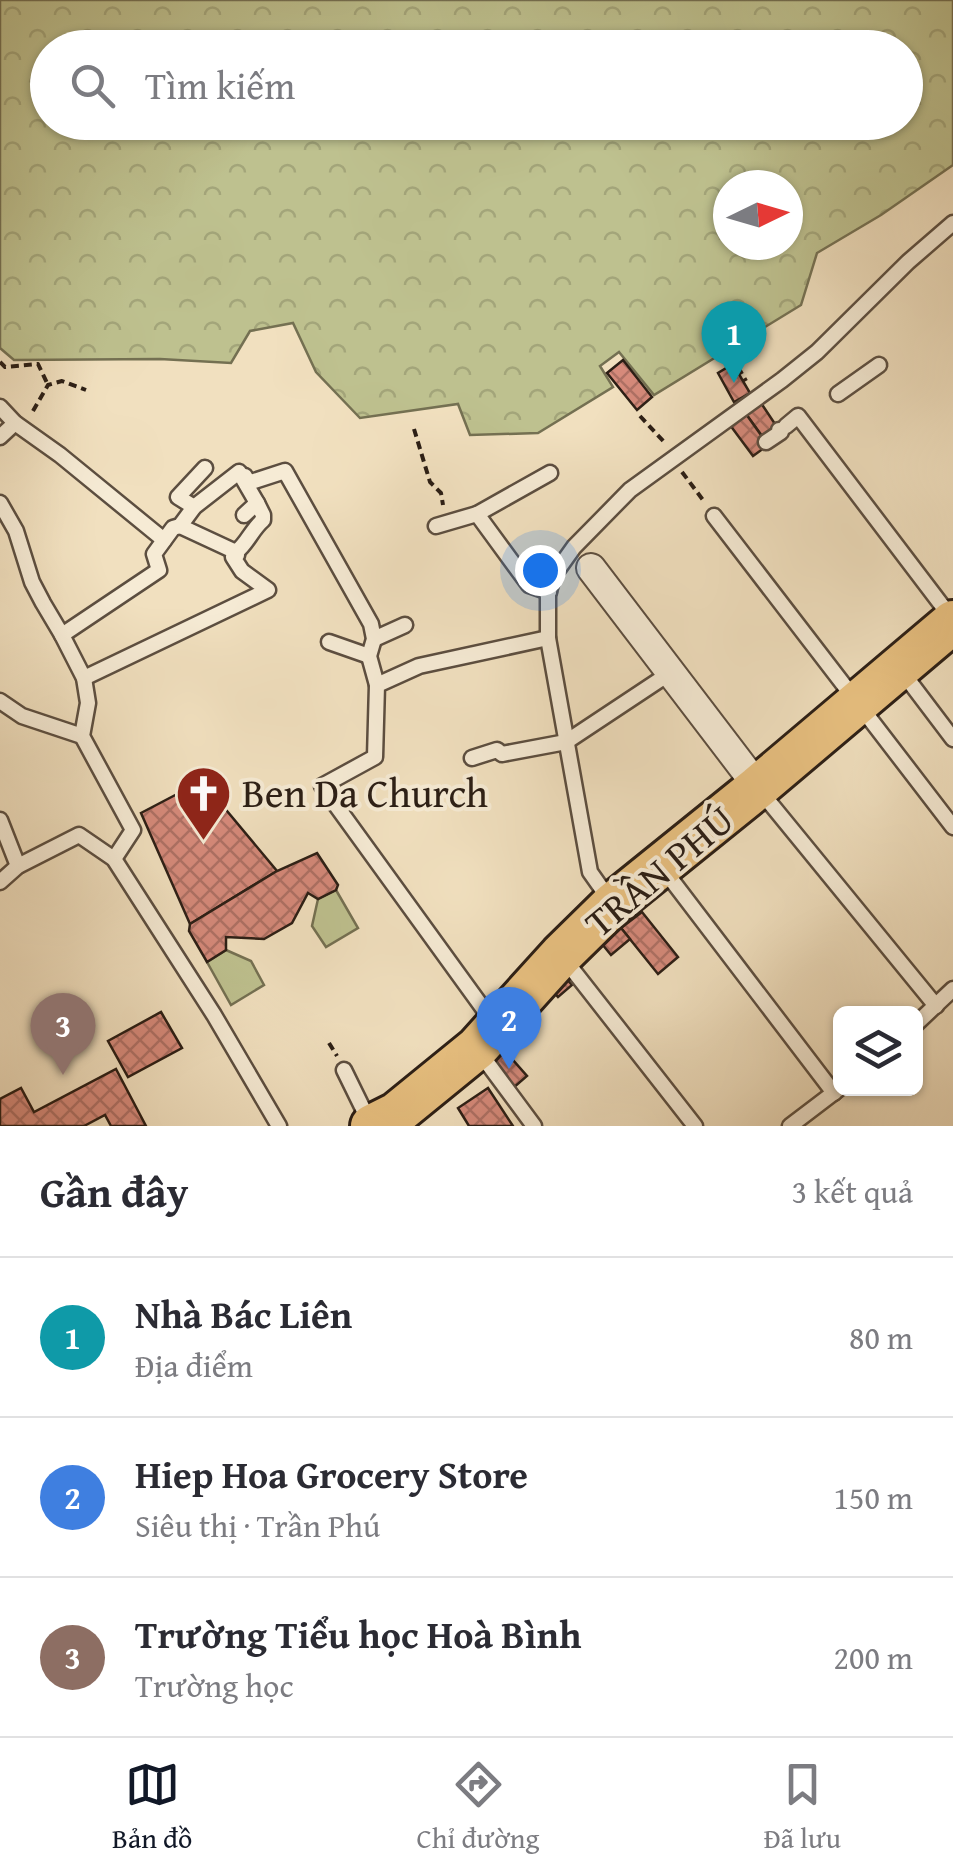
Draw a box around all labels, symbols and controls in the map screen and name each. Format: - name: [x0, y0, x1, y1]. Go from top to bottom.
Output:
- search box: [30, 30, 923, 140]
- text: Tìm kiếm: [145, 57, 295, 113]
- icon: search: [65, 58, 120, 113]
- north arrow: [713, 170, 803, 260]
- pin: 1: [702, 300, 766, 383]
- your location: [515, 545, 566, 596]
- church icon: Ben Da Church: [173, 763, 233, 842]
- place label: Ben Da Church: [242, 763, 488, 822]
- street label: TRẦN PHÚ: [571, 790, 746, 951]
- pin: 2: [476, 986, 542, 1069]
- pin: 3: [30, 992, 96, 1075]
- map controls: [833, 1006, 923, 1096]
- button: layers: [833, 1006, 923, 1096]
- text: Gần đây: [40, 1161, 188, 1222]
- text: 3 kết quả: [792, 1168, 913, 1215]
- text: Nhà Bác Liên: [135, 1286, 352, 1342]
- text: 1: [64, 1314, 81, 1361]
- text: 80 m: [849, 1314, 913, 1361]
- text: Địa điểm: [135, 1342, 253, 1389]
- text: Hiep Hoa Grocery Store: [135, 1446, 528, 1502]
- text: 2: [64, 1474, 81, 1521]
- text: 150 m: [834, 1474, 913, 1521]
- text: Siêu thị · Trần Phú: [135, 1502, 380, 1549]
- text: Trường Tiểu học Hoà Bình: [135, 1606, 581, 1662]
- text: 3: [64, 1634, 81, 1681]
- text: 200 m: [834, 1634, 913, 1681]
- text: Trường học: [135, 1662, 294, 1709]
- tab: Bản đồ: [112, 1757, 192, 1858]
- tab: Chỉ đường: [417, 1757, 539, 1858]
- tab: Đã lưu: [764, 1757, 841, 1858]

